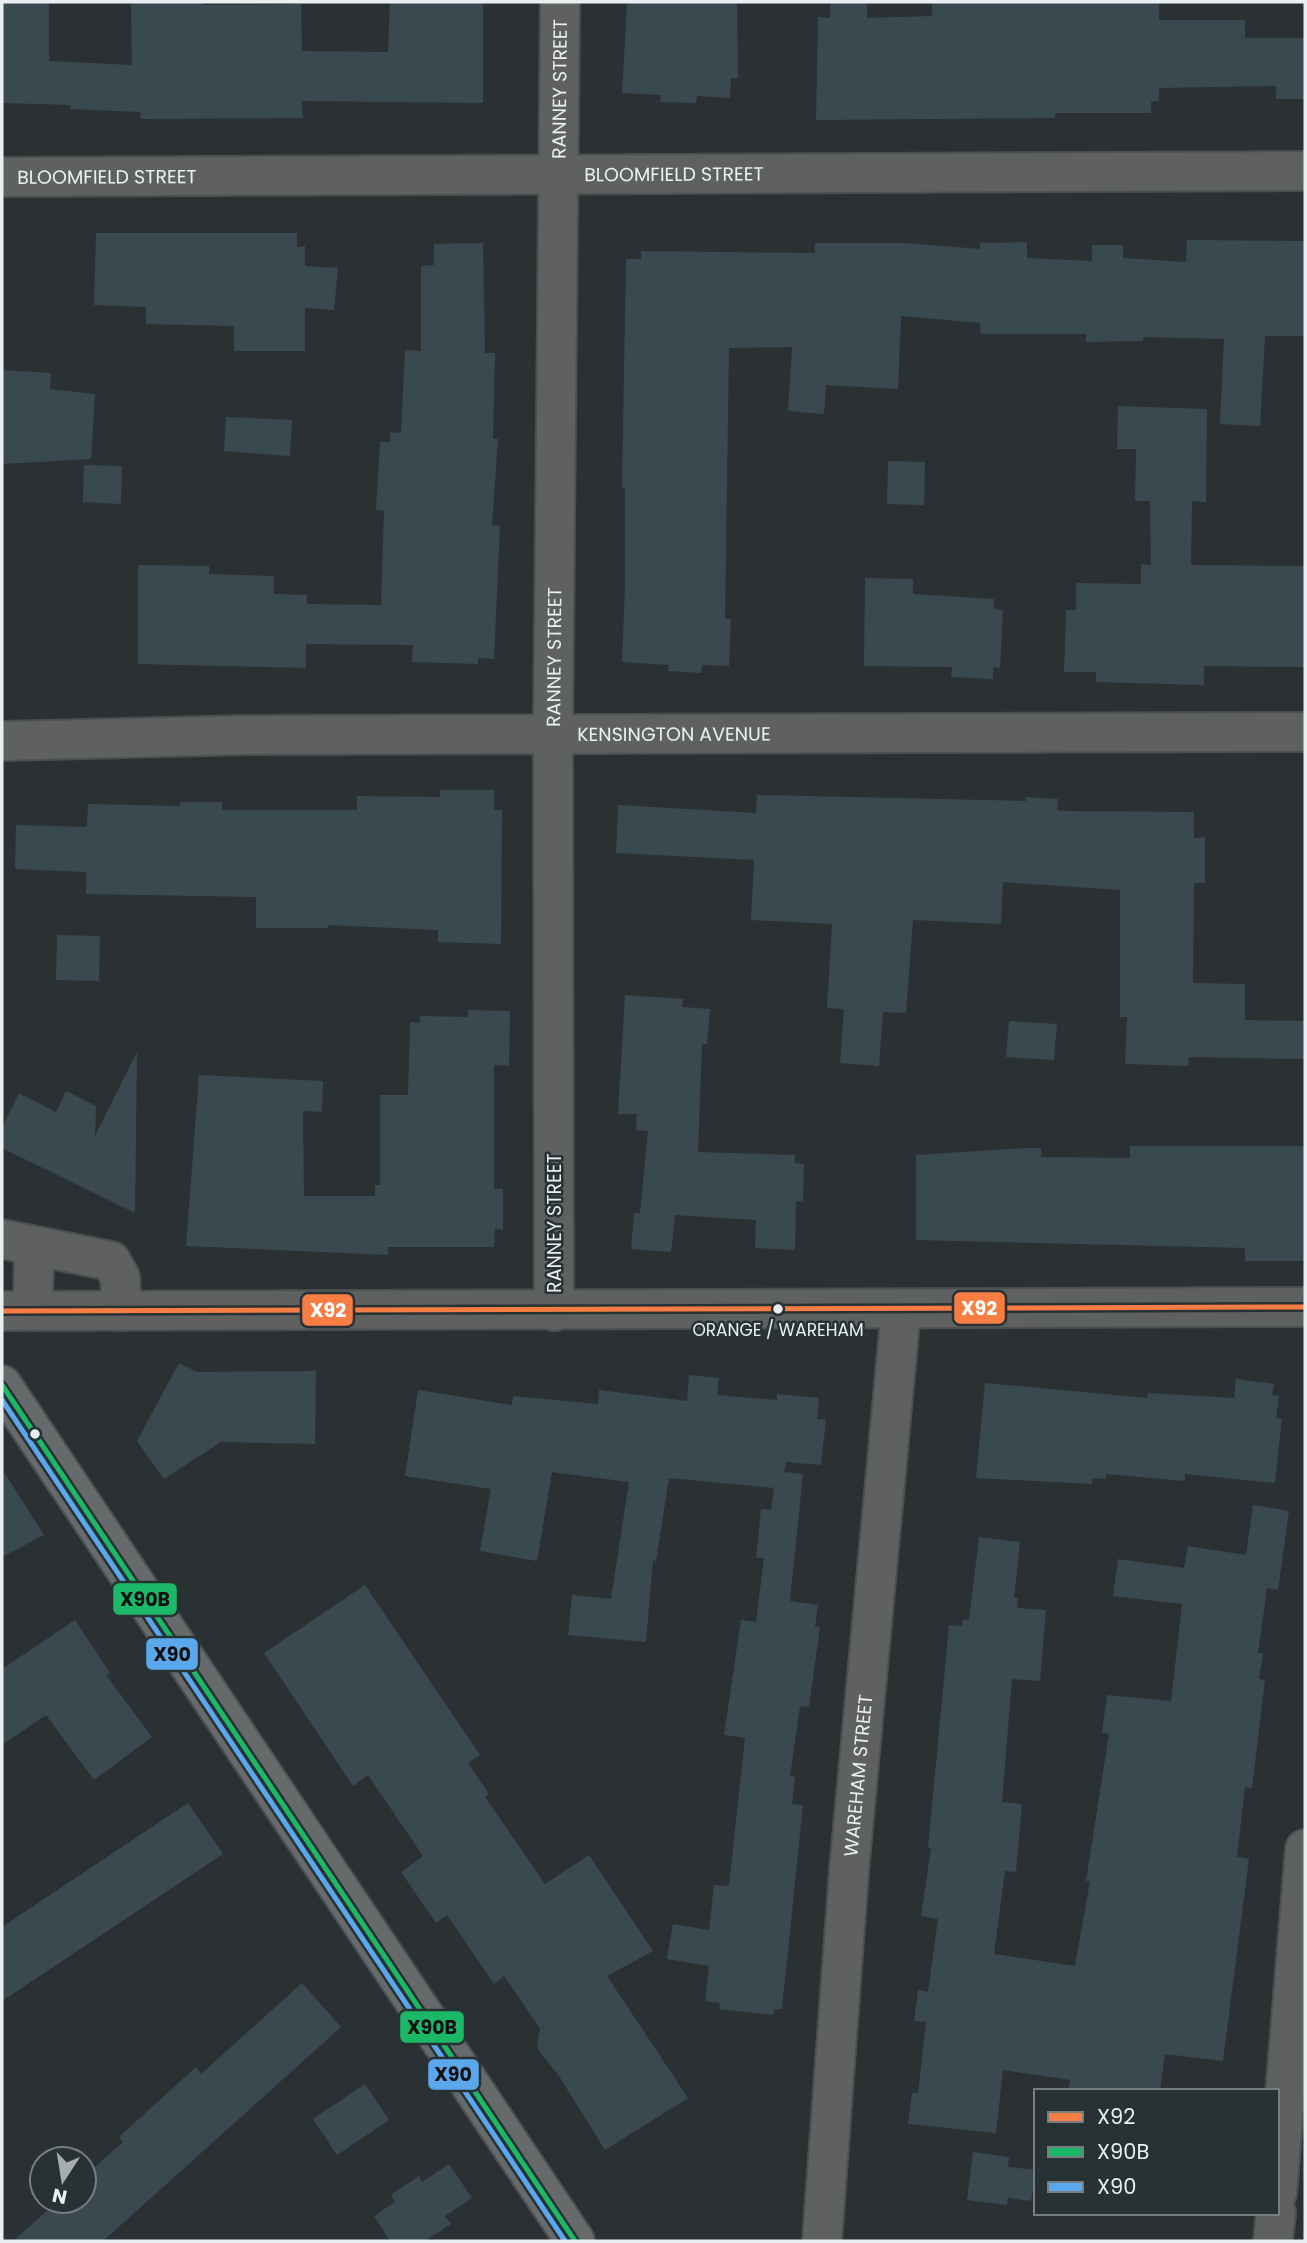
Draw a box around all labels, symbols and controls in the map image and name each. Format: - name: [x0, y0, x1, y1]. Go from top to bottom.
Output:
- street label: RANNEY STREET: [545, 19, 574, 159]
- street label: BLOOMFIELD STREET: [584, 160, 764, 188]
- street label: BLOOMFIELD STREET: [17, 163, 197, 191]
- street label: RANNEY STREET: [540, 587, 568, 727]
- street label: KENSINGTON AVENUE: [577, 721, 771, 748]
- street label: RANNEY STREET: [541, 1153, 568, 1293]
- line badge: X92: [953, 1291, 1006, 1325]
- line badge: X92: [301, 1293, 354, 1327]
- text: X92: [961, 1295, 997, 1322]
- text: X92: [310, 1297, 346, 1324]
- marker: ORANGE / WAREHAM: [771, 1302, 785, 1316]
- place label: ORANGE / WAREHAM: [692, 1318, 864, 1342]
- unlabelled marker: [28, 1427, 42, 1441]
- line badge: X90B: [112, 1582, 178, 1616]
- text: X90B: [120, 1586, 170, 1613]
- line badge: X90: [145, 1637, 199, 1671]
- text: X90: [153, 1641, 191, 1668]
- street label: WAREHAM STREET: [837, 1693, 879, 1858]
- line badge: X90B: [399, 2010, 465, 2044]
- text: X90B: [407, 2014, 457, 2041]
- line badge: X90: [427, 2058, 480, 2091]
- text: X90: [434, 2061, 472, 2088]
- legend: [1034, 2089, 1279, 2215]
- text: X92: [1097, 2102, 1135, 2131]
- text: X90B: [1097, 2137, 1149, 2166]
- north arrow: [28, 2145, 98, 2215]
- text: X90: [1097, 2172, 1136, 2201]
- text: N: [50, 2181, 69, 2211]

